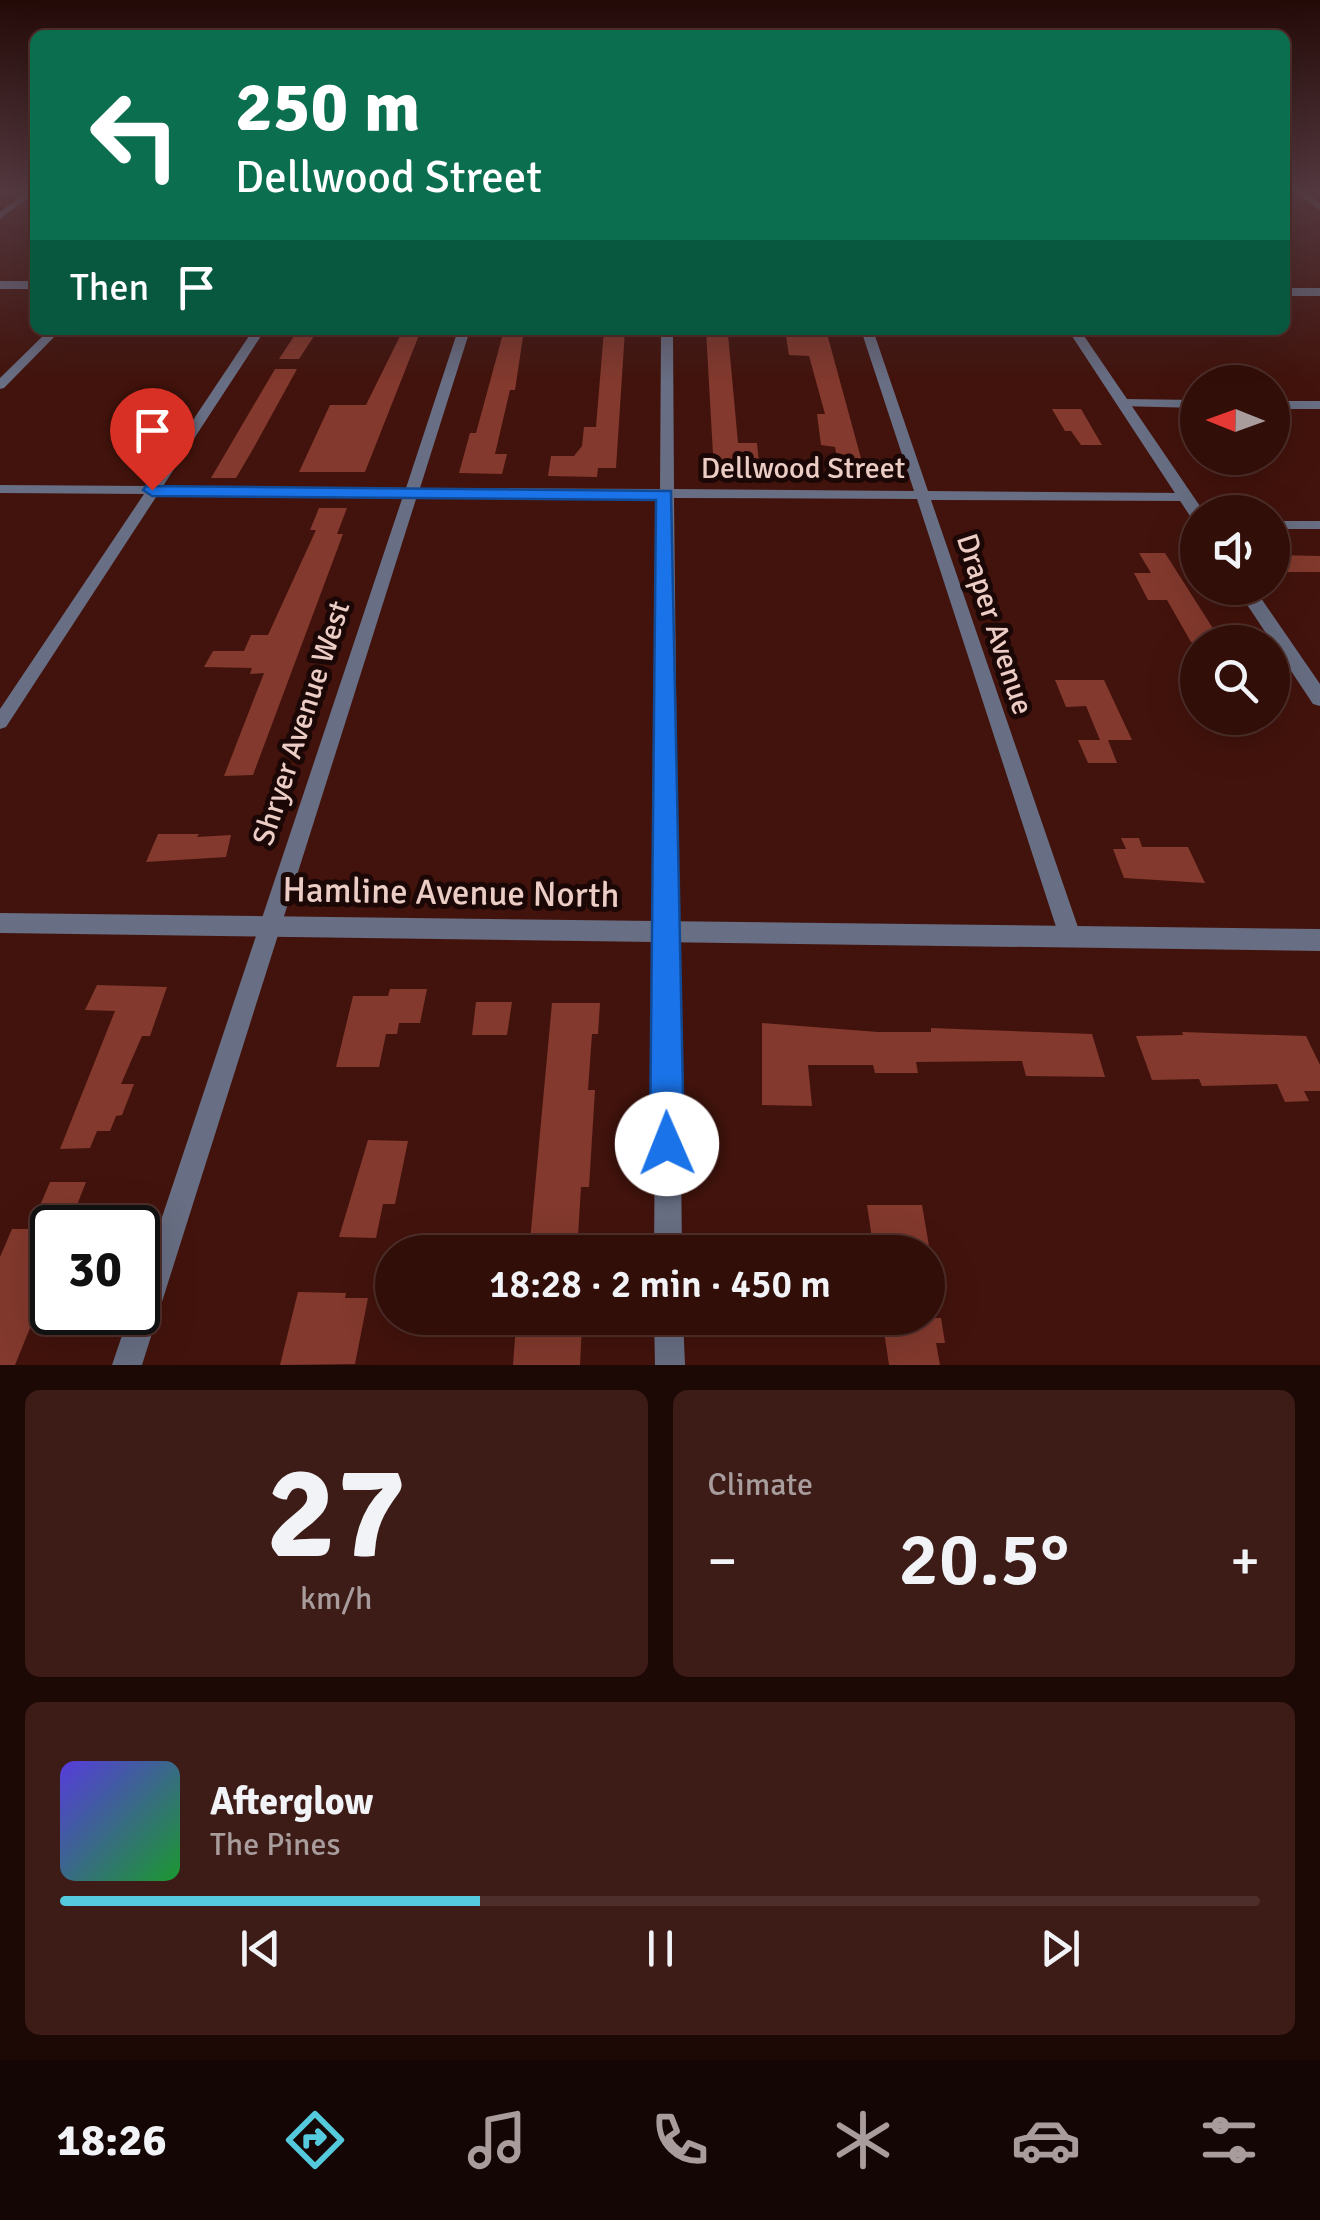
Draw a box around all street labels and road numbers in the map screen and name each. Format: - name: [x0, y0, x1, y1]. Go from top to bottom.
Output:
- street label: Dellwood Street: [701, 450, 905, 487]
- street label: Draper Avenue: [948, 529, 1041, 719]
- street label: Shryer Avenue West: [245, 596, 358, 850]
- street label: Hamline Avenue North: [282, 868, 620, 917]

